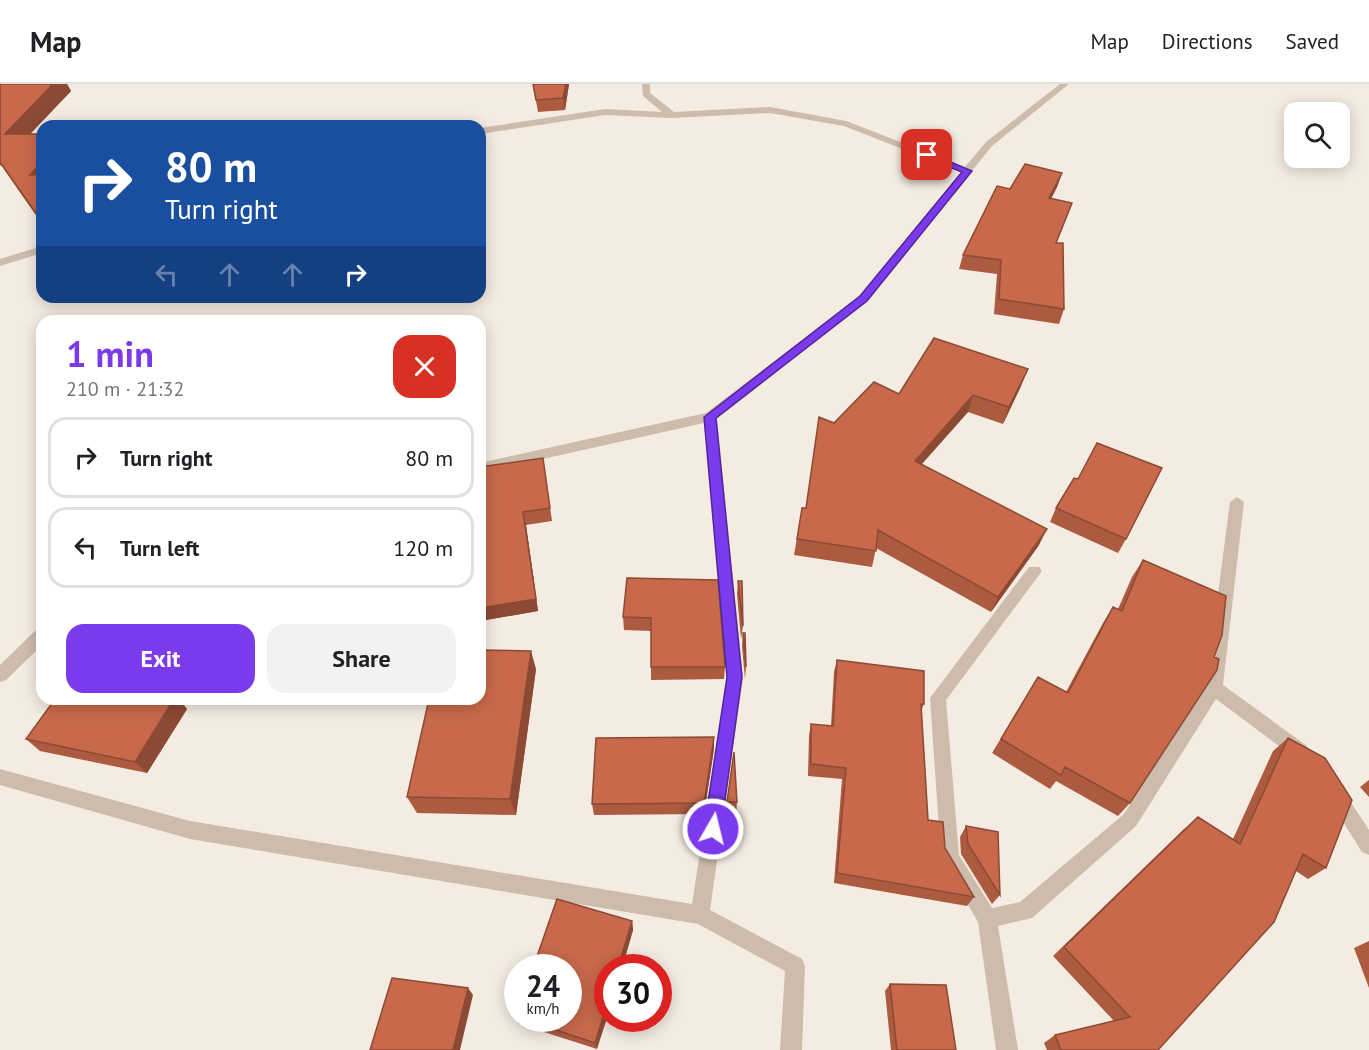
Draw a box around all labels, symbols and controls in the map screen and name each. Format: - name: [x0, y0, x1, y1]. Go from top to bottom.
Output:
- text: Map: [30, 23, 81, 60]
- text: Map: [1090, 28, 1129, 55]
- text: Directions: [1162, 28, 1253, 55]
- text: Saved: [1286, 28, 1339, 55]
- map controls: [1284, 102, 1350, 168]
- button: search: [1284, 102, 1350, 168]
- pin: [901, 129, 952, 180]
- icon: arrive: [910, 138, 943, 171]
- text: 80 m: [165, 139, 257, 194]
- icon: right: [66, 144, 144, 222]
- text: Turn right: [165, 192, 278, 226]
- icon: left: [150, 258, 183, 291]
- icon: ahead: [213, 258, 246, 291]
- icon: ahead: [276, 258, 309, 291]
- icon: right: [339, 258, 372, 291]
- text: 1 min: [66, 330, 154, 377]
- button: close: [393, 335, 456, 398]
- text: 210 m · 21:32: [66, 376, 184, 402]
- icon: right: [69, 441, 102, 474]
- text: Turn right: [120, 444, 212, 472]
- text: 80 m: [405, 444, 453, 472]
- icon: left: [69, 531, 102, 564]
- text: Turn left: [120, 534, 200, 562]
- text: 120 m: [393, 534, 453, 562]
- button: Exit: [66, 624, 255, 693]
- button: Share: [267, 624, 456, 693]
- position arrow: [681, 797, 745, 861]
- speed limit sign: 30: [594, 954, 672, 1032]
- text: 24: [526, 966, 560, 1005]
- text: km/h: [527, 999, 559, 1018]

